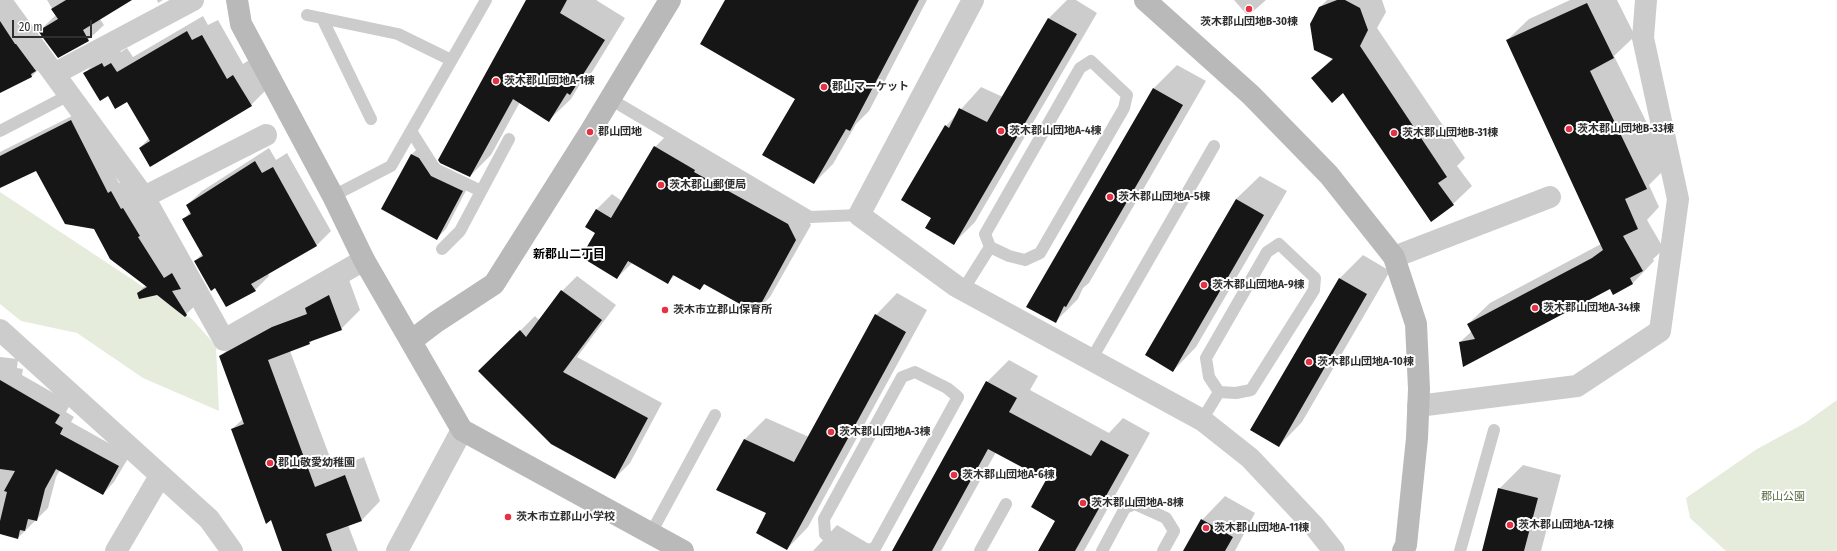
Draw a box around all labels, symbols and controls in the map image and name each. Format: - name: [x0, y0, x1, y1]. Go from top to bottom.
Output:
- marker: 茨木郡山団地B-30棟: [1244, 4, 1254, 14]
- scale bar: [14, 12, 94, 38]
- place label: 茨木郡山団地B-30棟: [1200, 15, 1298, 29]
- text: 20 m: [19, 20, 43, 34]
- place label: 茨木郡山団地A-1棟: [504, 74, 595, 88]
- marker: 茨木郡山団地A-1棟: [491, 76, 501, 86]
- place label: 郡山マーケット: [832, 80, 909, 94]
- marker: 郡山マーケット: [819, 82, 829, 92]
- place label: 茨木郡山団地B-33棟: [1577, 122, 1674, 136]
- place label: 茨木郡山団地A-4棟: [1009, 124, 1102, 138]
- marker: 茨木郡山団地B-33棟: [1564, 124, 1574, 134]
- place label: 郡山団地: [598, 125, 642, 139]
- marker: 茨木郡山団地A-4棟: [996, 126, 1006, 136]
- place label: 茨木郡山団地B-31棟: [1402, 126, 1498, 140]
- marker: 郡山団地: [585, 127, 595, 137]
- marker: 茨木郡山団地B-31棟: [1389, 128, 1399, 138]
- place label: 茨木郡山郵便局: [669, 178, 746, 192]
- marker: 茨木郡山郵便局: [656, 180, 666, 190]
- place label: 茨木郡山団地A-5棟: [1118, 190, 1210, 204]
- marker: 茨木郡山団地A-5棟: [1105, 192, 1115, 202]
- district label: 新郡山二丁目: [533, 248, 605, 262]
- place label: 茨木郡山団地A-9棟: [1212, 278, 1305, 292]
- marker: 茨木郡山団地A-9棟: [1199, 280, 1209, 290]
- place label: 茨木郡山団地A-34棟: [1543, 301, 1640, 315]
- place label: 茨木市立郡山保育所: [673, 303, 772, 317]
- marker: 茨木郡山団地A-34棟: [1530, 303, 1540, 313]
- marker: 茨木市立郡山保育所: [660, 305, 670, 315]
- place label: 茨木郡山団地A-10棟: [1317, 355, 1414, 369]
- marker: 茨木郡山団地A-10棟: [1304, 357, 1314, 367]
- place label: 茨木郡山団地A-3棟: [839, 425, 931, 439]
- marker: 茨木郡山団地A-3棟: [826, 427, 836, 437]
- place label: 郡山敬愛幼稚園: [278, 456, 355, 470]
- marker: 郡山敬愛幼稚園: [265, 458, 275, 468]
- place label: 茨木郡山団地A-6棟: [962, 468, 1055, 482]
- marker: 茨木郡山団地A-6棟: [949, 470, 959, 480]
- park label: 郡山公園: [1761, 490, 1805, 504]
- place label: 茨木郡山団地A-8棟: [1091, 496, 1184, 510]
- marker: 茨木郡山団地A-8棟: [1078, 498, 1088, 508]
- place label: 茨木市立郡山小学校: [516, 510, 615, 524]
- marker: 茨木市立郡山小学校: [503, 512, 513, 522]
- place label: 茨木郡山団地A-12棟: [1518, 518, 1614, 532]
- marker: 茨木郡山団地A-12棟: [1505, 520, 1515, 530]
- place label: 茨木郡山団地A-11棟: [1214, 521, 1309, 535]
- marker: 茨木郡山団地A-11棟: [1201, 523, 1211, 533]

